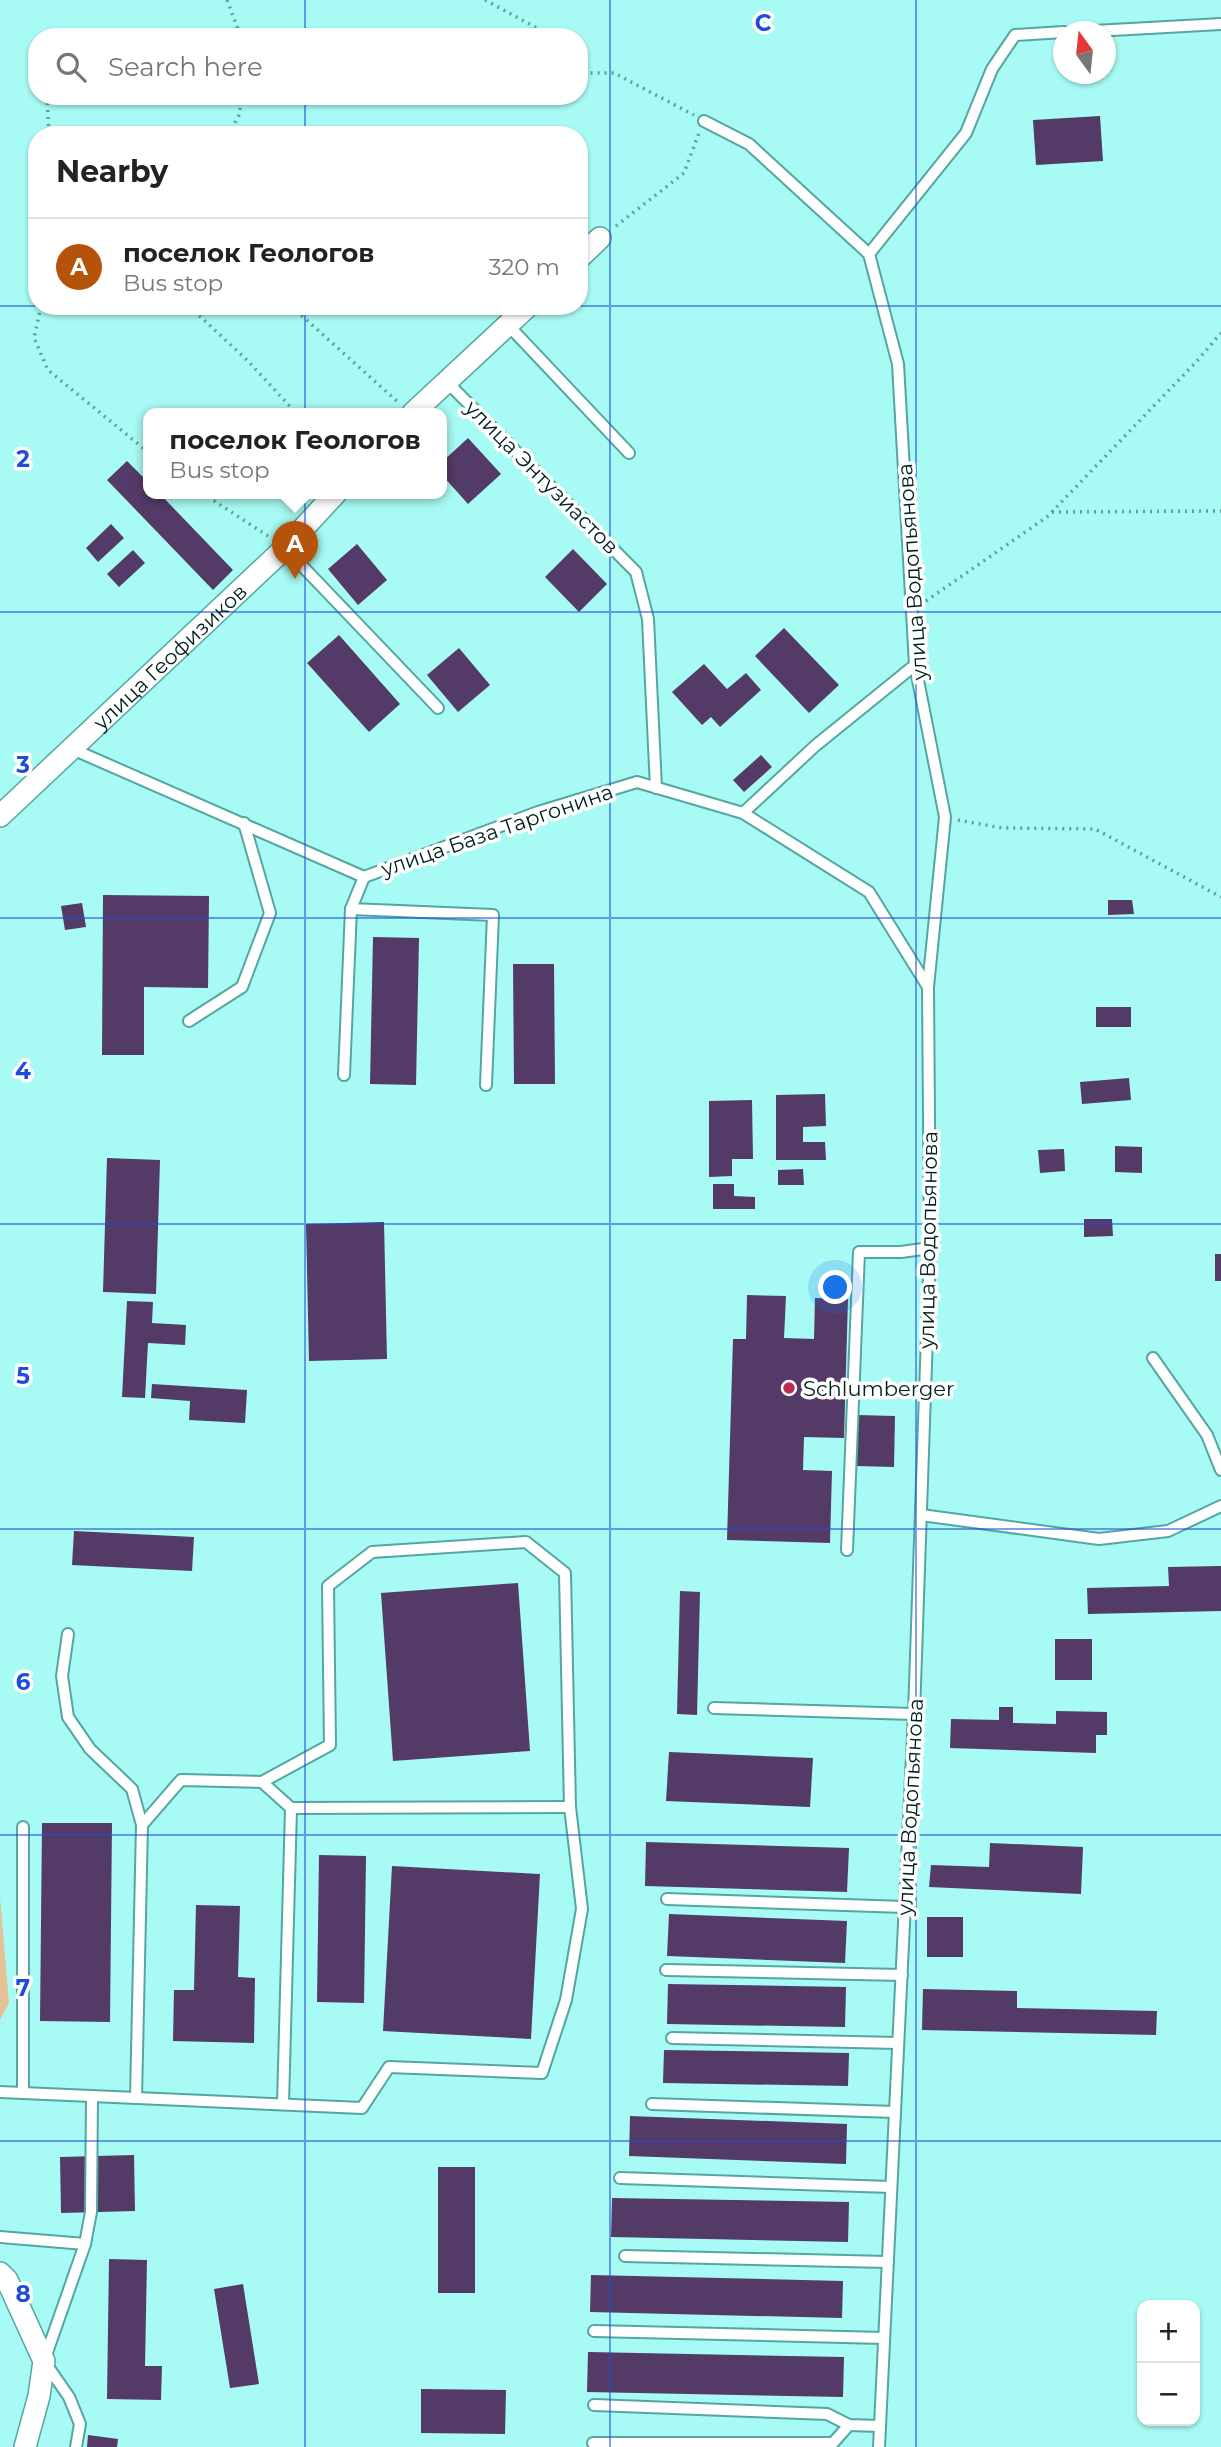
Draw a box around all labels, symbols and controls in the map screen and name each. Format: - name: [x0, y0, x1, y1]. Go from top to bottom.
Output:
- text: C: [755, 9, 772, 37]
- north arrow: [1053, 21, 1116, 84]
- search box: [28, 28, 588, 105]
- icon: search: [52, 48, 90, 86]
- text: Search here: [108, 51, 263, 83]
- text: Nearby: [56, 153, 168, 190]
- text: поселок Геологов: [123, 237, 374, 269]
- text: A: [70, 253, 88, 281]
- text: 320 m: [488, 253, 560, 281]
- text: Bus stop: [123, 269, 223, 297]
- street label: улица Энтузиастов: [459, 394, 624, 559]
- popup: [143, 408, 447, 499]
- text: поселок Геологов: [169, 424, 421, 456]
- text: 2: [16, 445, 30, 473]
- text: Bus stop: [169, 456, 270, 484]
- street label: улица Водопьянова: [892, 463, 932, 682]
- pin: A: [272, 521, 318, 579]
- street label: улица Геофизиков: [87, 578, 252, 735]
- text: 3: [15, 751, 30, 779]
- street label: улица База Таргонина: [377, 778, 616, 882]
- text: 4: [15, 1057, 31, 1085]
- street label: улица Водопьянова: [914, 1131, 942, 1350]
- your location: [818, 1270, 852, 1304]
- text: 5: [16, 1362, 30, 1390]
- place label: Schlumberger: [803, 1376, 954, 1401]
- marker: Schlumberger: [781, 1380, 797, 1396]
- text: 6: [16, 1668, 31, 1696]
- street label: улица Водопьянова: [892, 1698, 928, 1917]
- text: 7: [16, 1974, 30, 2002]
- text: 8: [15, 2280, 31, 2308]
- map controls: [1137, 2300, 1200, 2426]
- button: +: [1137, 2300, 1200, 2363]
- button: −: [1137, 2363, 1200, 2426]

